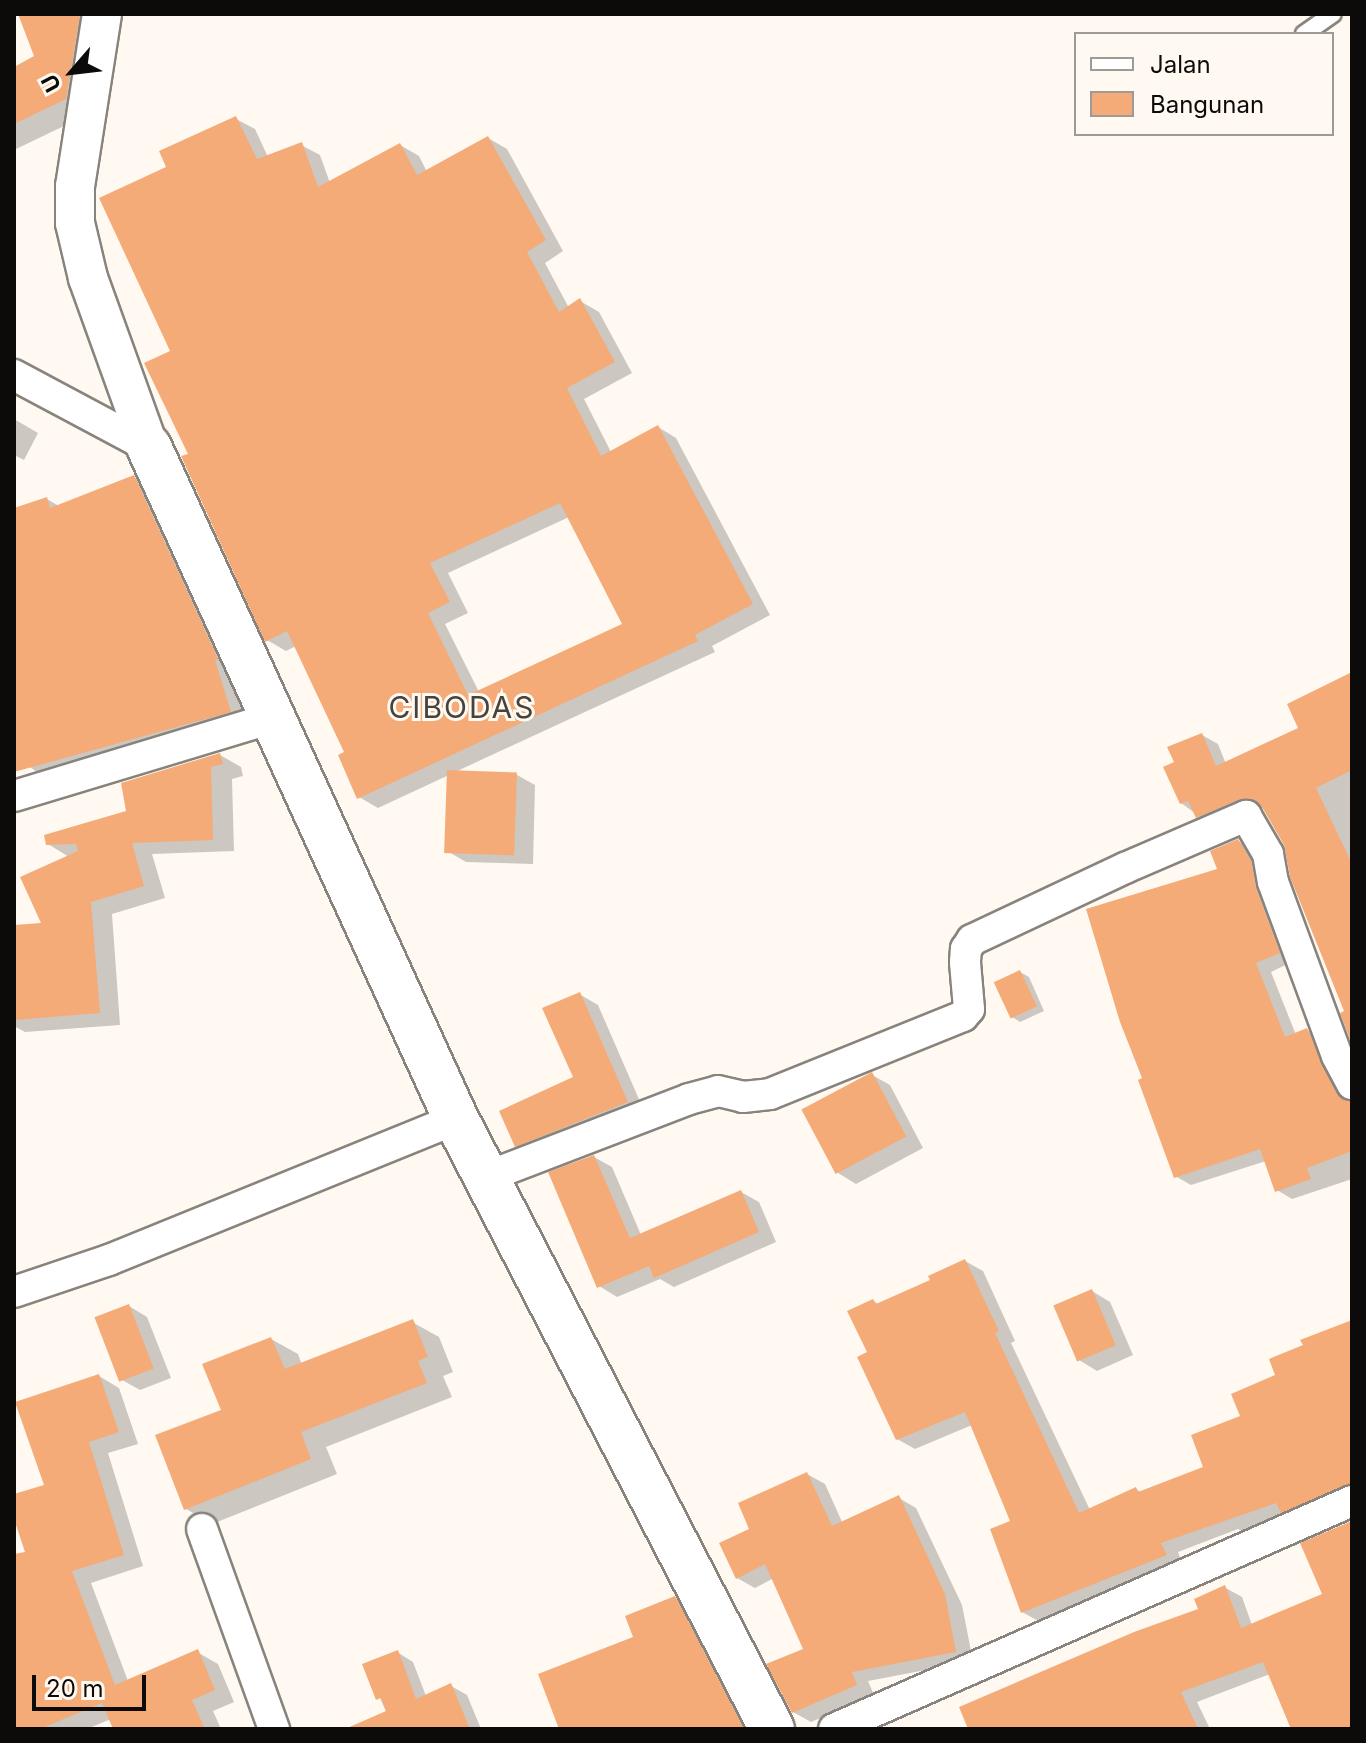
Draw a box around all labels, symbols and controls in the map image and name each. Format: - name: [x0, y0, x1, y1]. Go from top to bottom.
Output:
- north arrow: [32, 32, 112, 112]
- legend: [1074, 32, 1334, 136]
- text: Jalan: [1150, 50, 1211, 79]
- text: U: [36, 70, 66, 96]
- text: Bangunan: [1150, 90, 1264, 119]
- district label: CIBODAS: [388, 689, 536, 725]
- scale bar: [36, 1659, 150, 1709]
- text: 20 m: [46, 1674, 104, 1703]

